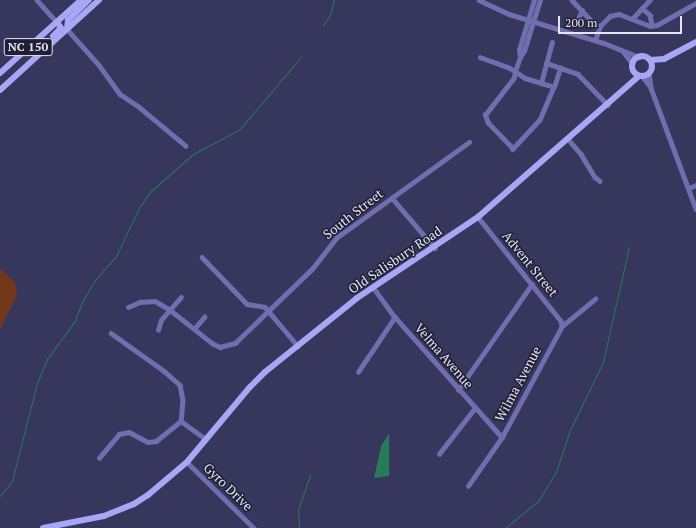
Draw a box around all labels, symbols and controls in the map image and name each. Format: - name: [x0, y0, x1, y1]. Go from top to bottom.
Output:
- scale bar: [560, 8, 684, 34]
- text: 200 m: [565, 15, 597, 30]
- road number: NC 150: [3, 37, 53, 57]
- street label: South Street: [320, 186, 386, 242]
- street label: Old Salisbury Road: [345, 223, 445, 297]
- street label: Advent Street: [499, 228, 561, 300]
- street label: Velma Avenue: [411, 320, 477, 392]
- street label: Wilma Avenue: [492, 343, 544, 425]
- street label: Gyro Drive: [200, 460, 256, 514]

